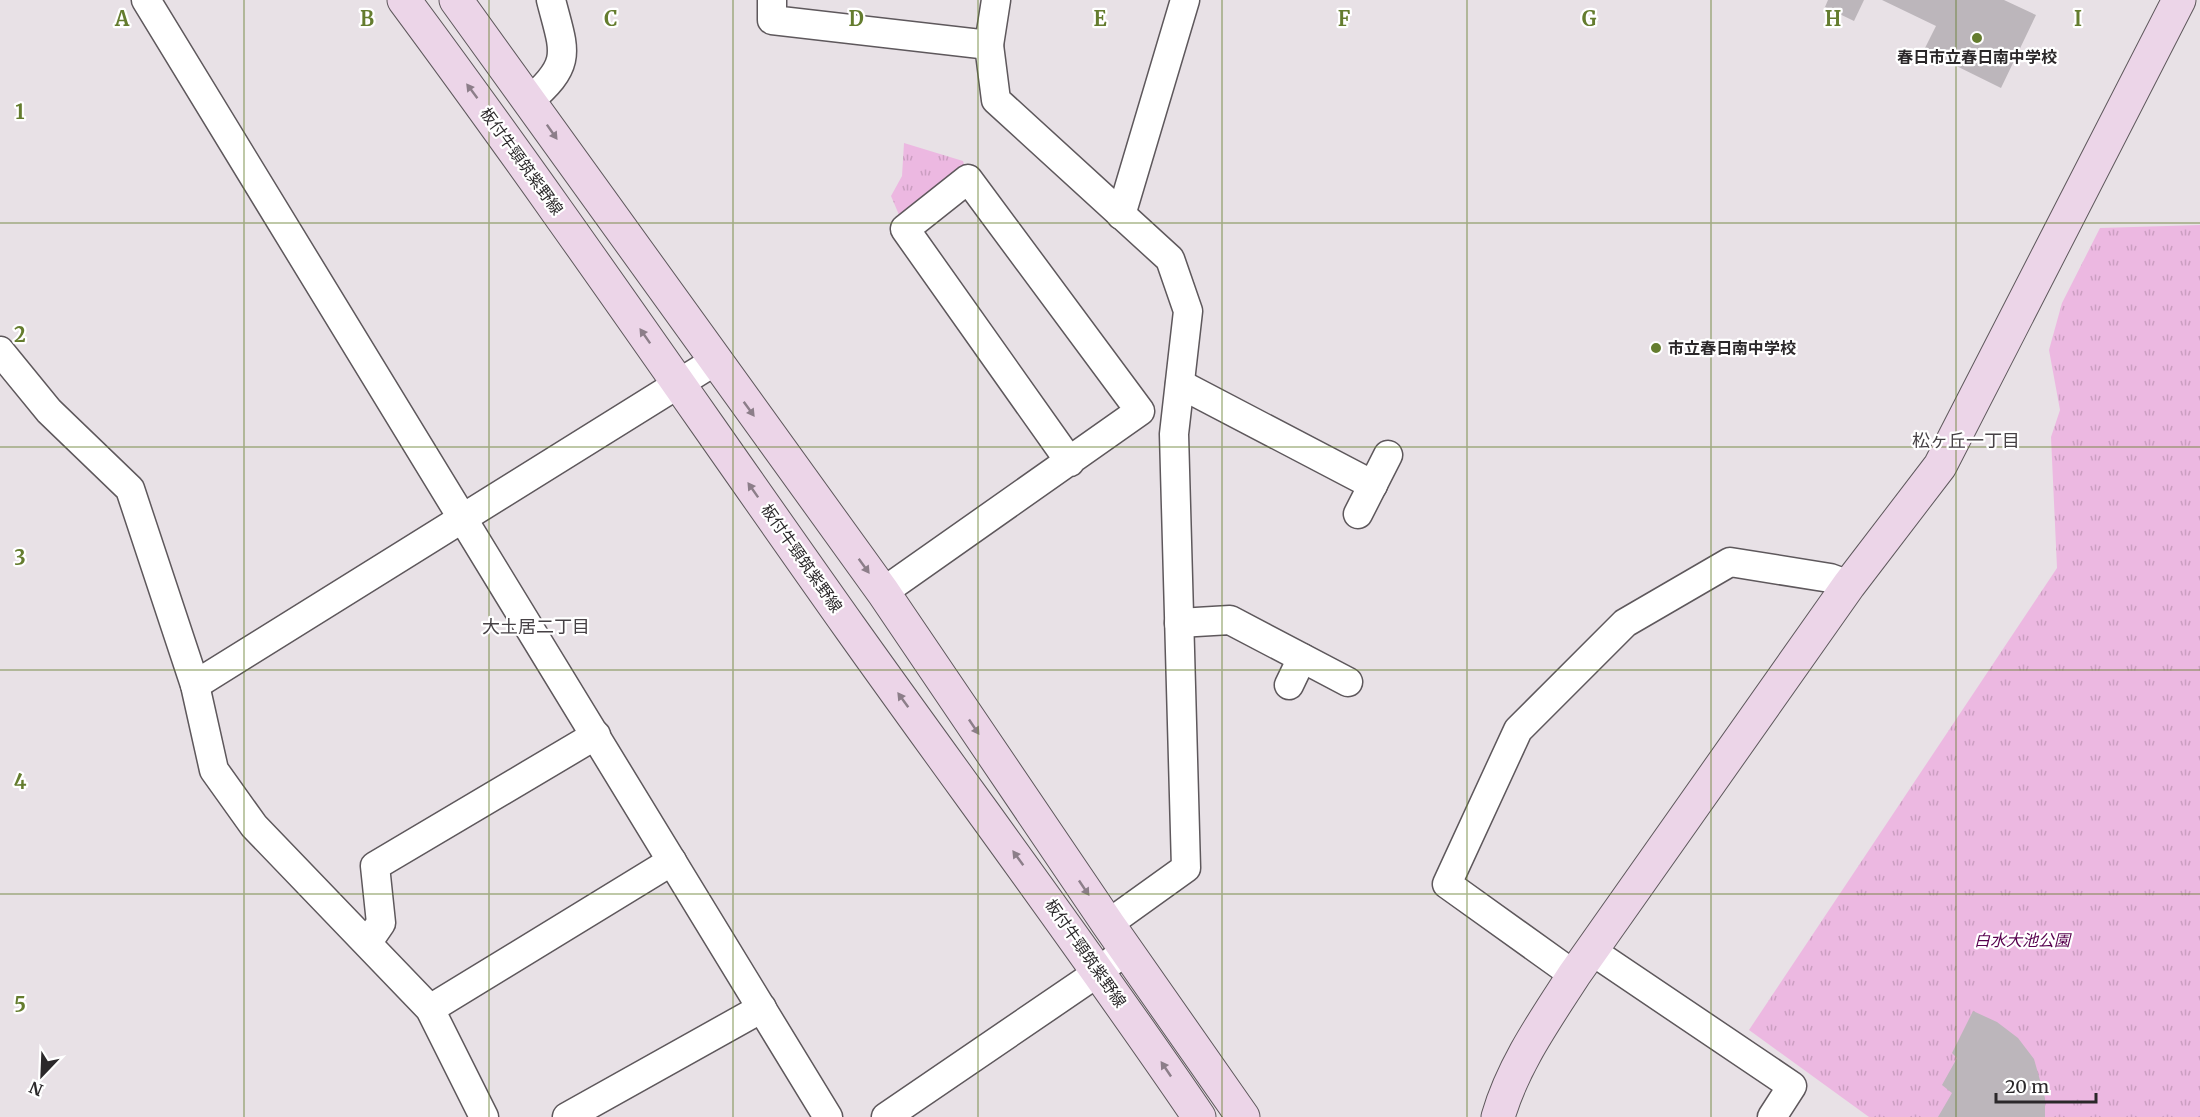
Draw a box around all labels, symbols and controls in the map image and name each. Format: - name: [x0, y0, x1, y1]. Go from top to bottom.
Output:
- text: A: [114, 6, 130, 31]
- text: B: [360, 6, 374, 31]
- text: C: [604, 6, 618, 31]
- text: D: [848, 6, 864, 31]
- text: E: [1093, 6, 1107, 31]
- text: F: [1338, 6, 1351, 31]
- text: G: [1582, 6, 1597, 31]
- text: H: [1825, 6, 1841, 31]
- text: I: [2074, 6, 2082, 31]
- marker: 春日市立春日南中学校: [1970, 31, 1984, 45]
- place label: 春日市立春日南中学校: [1897, 47, 2057, 67]
- one-way arrow: [466, 84, 478, 99]
- text: 1: [15, 99, 25, 124]
- street label: 板付牛頸筑紫野線: [476, 103, 568, 219]
- one-way arrow: [546, 124, 558, 140]
- text: 2: [14, 322, 26, 347]
- one-way arrow: [640, 328, 651, 344]
- place label: 市立春日南中学校: [1668, 338, 1796, 358]
- marker: 市立春日南中学校: [1649, 341, 1663, 355]
- one-way arrow: [743, 400, 755, 416]
- district label: 松ヶ丘一丁目: [1912, 429, 2020, 452]
- one-way arrow: [747, 482, 759, 498]
- street label: 板付牛頸筑紫野線: [757, 500, 847, 616]
- text: 3: [14, 545, 26, 570]
- one-way arrow: [858, 558, 870, 574]
- district label: 大土居二丁目: [482, 615, 590, 638]
- one-way arrow: [897, 692, 909, 708]
- one-way arrow: [969, 719, 980, 735]
- text: 4: [14, 769, 27, 794]
- one-way arrow: [1012, 850, 1024, 865]
- one-way arrow: [1078, 880, 1090, 896]
- street label: 板付牛頸筑紫野線: [1041, 895, 1131, 1011]
- park label: 白水大池公園: [1974, 930, 2072, 950]
- text: 5: [14, 992, 26, 1017]
- north arrow: [12, 1045, 72, 1105]
- one-way arrow: [1160, 1061, 1172, 1077]
- scale bar: [1996, 1066, 2096, 1104]
- text: 20 m: [2005, 1075, 2049, 1098]
- text: N: [26, 1077, 46, 1100]

